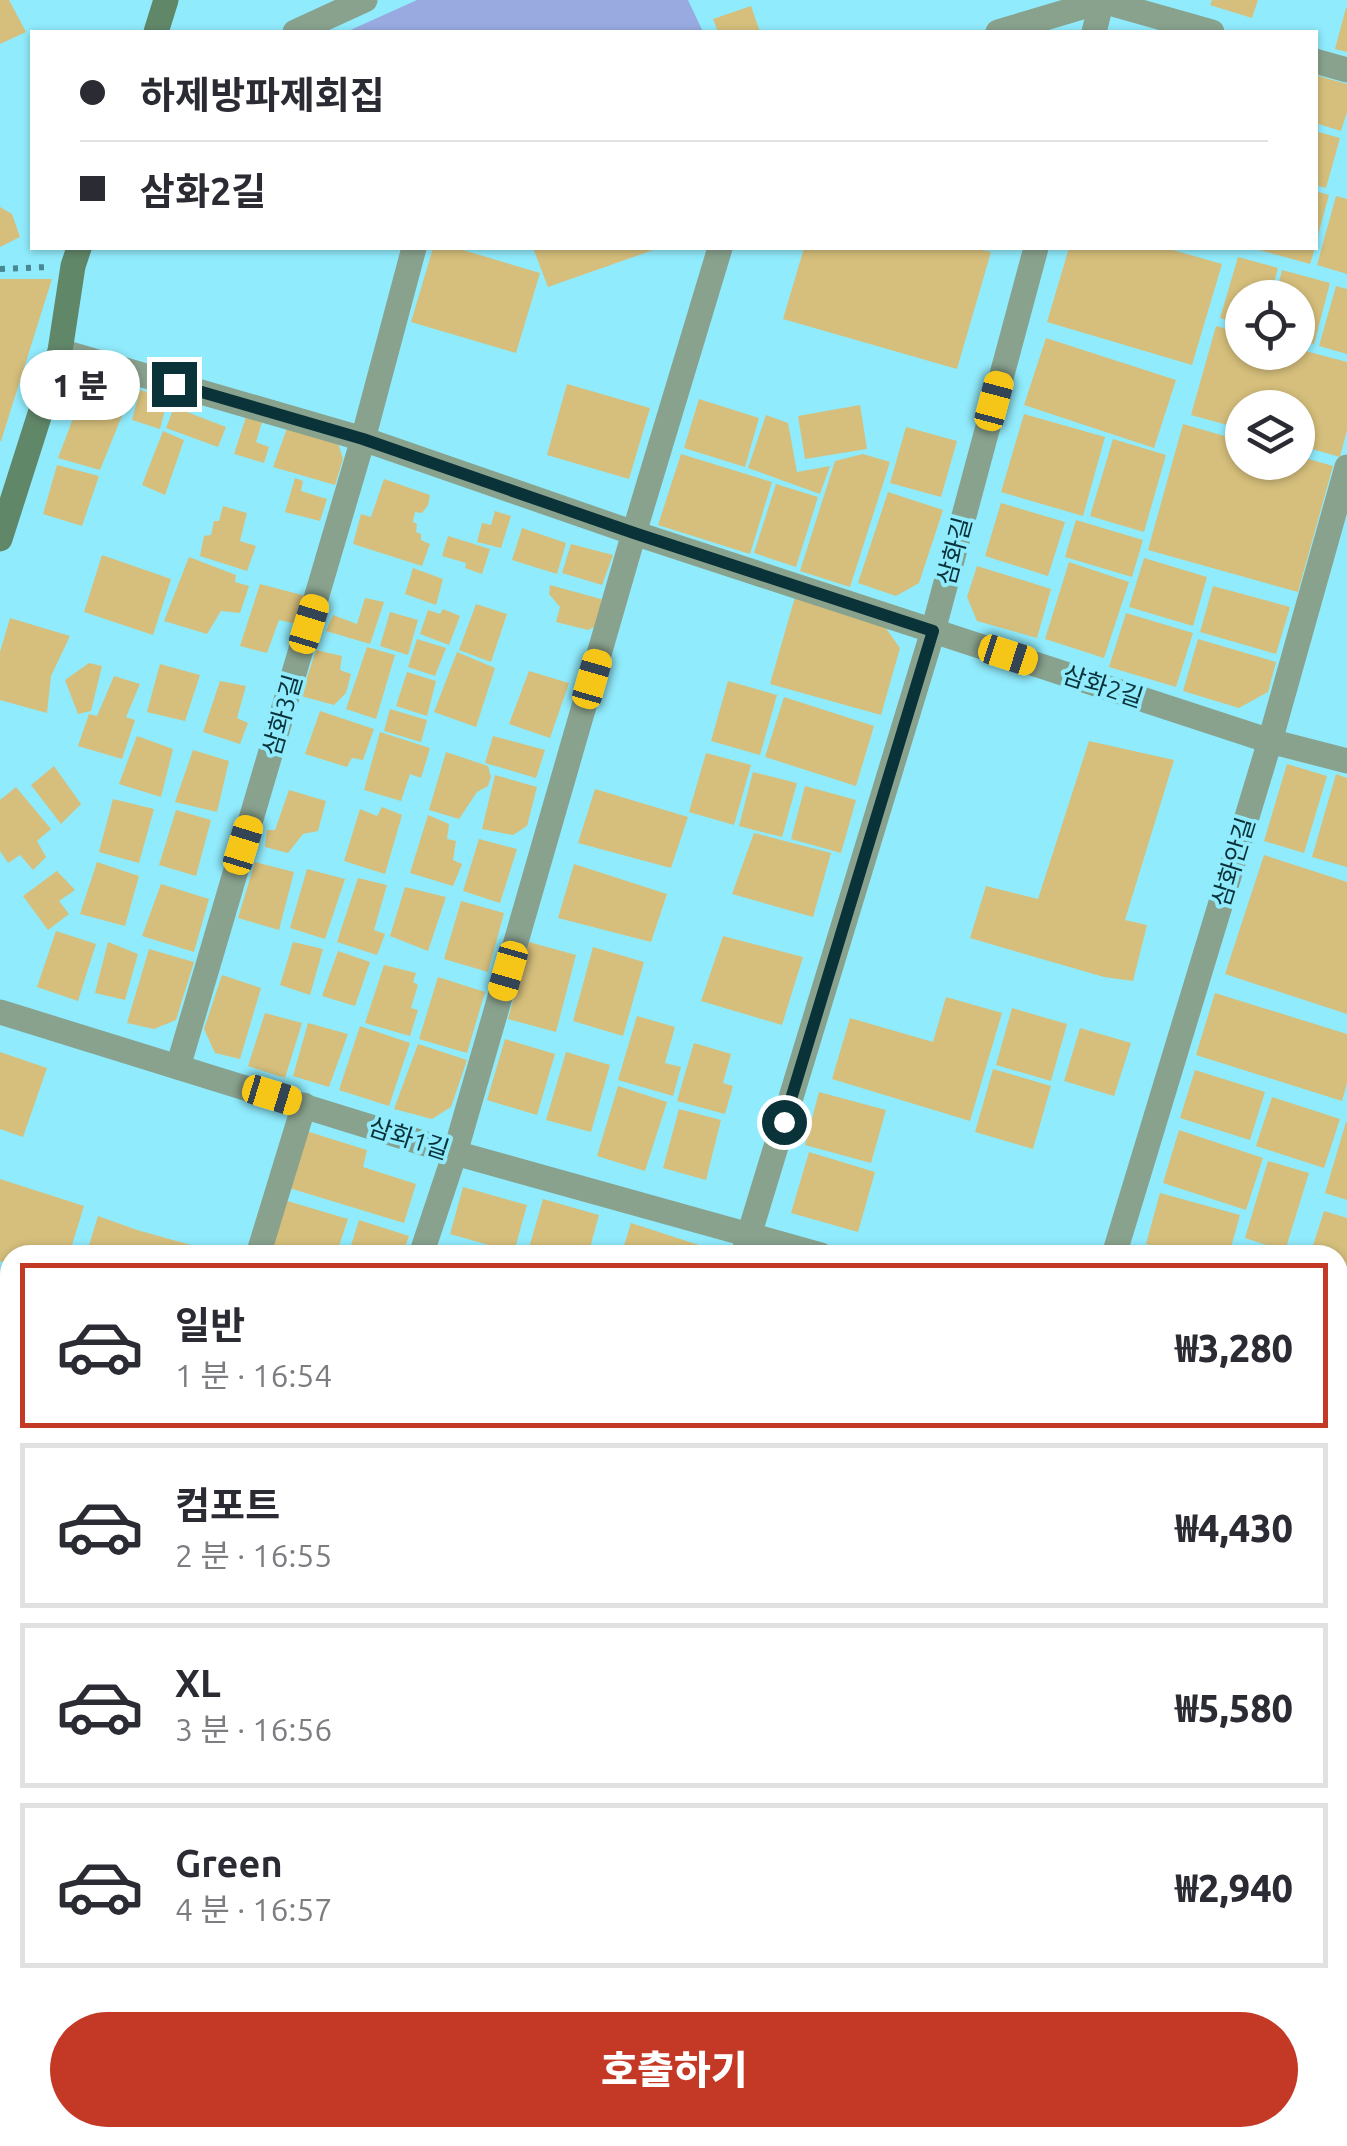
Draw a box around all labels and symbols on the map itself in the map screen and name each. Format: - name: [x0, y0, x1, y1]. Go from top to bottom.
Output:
- callout: 1 분: [19, 349, 139, 419]
- route end: [152, 362, 197, 407]
- car: [972, 368, 1016, 434]
- street label: 삼화길: [932, 514, 976, 588]
- car: [286, 591, 332, 657]
- car: [975, 631, 1041, 679]
- car: [569, 646, 615, 712]
- street label: 삼화2길: [1059, 660, 1147, 712]
- street label: 삼화3길: [257, 671, 307, 759]
- car: [220, 812, 266, 878]
- street label: 삼화안길: [1206, 814, 1260, 910]
- car: [485, 938, 531, 1004]
- car: [239, 1072, 305, 1118]
- route start: [762, 1100, 807, 1145]
- street label: 삼화1길: [365, 1112, 453, 1164]

